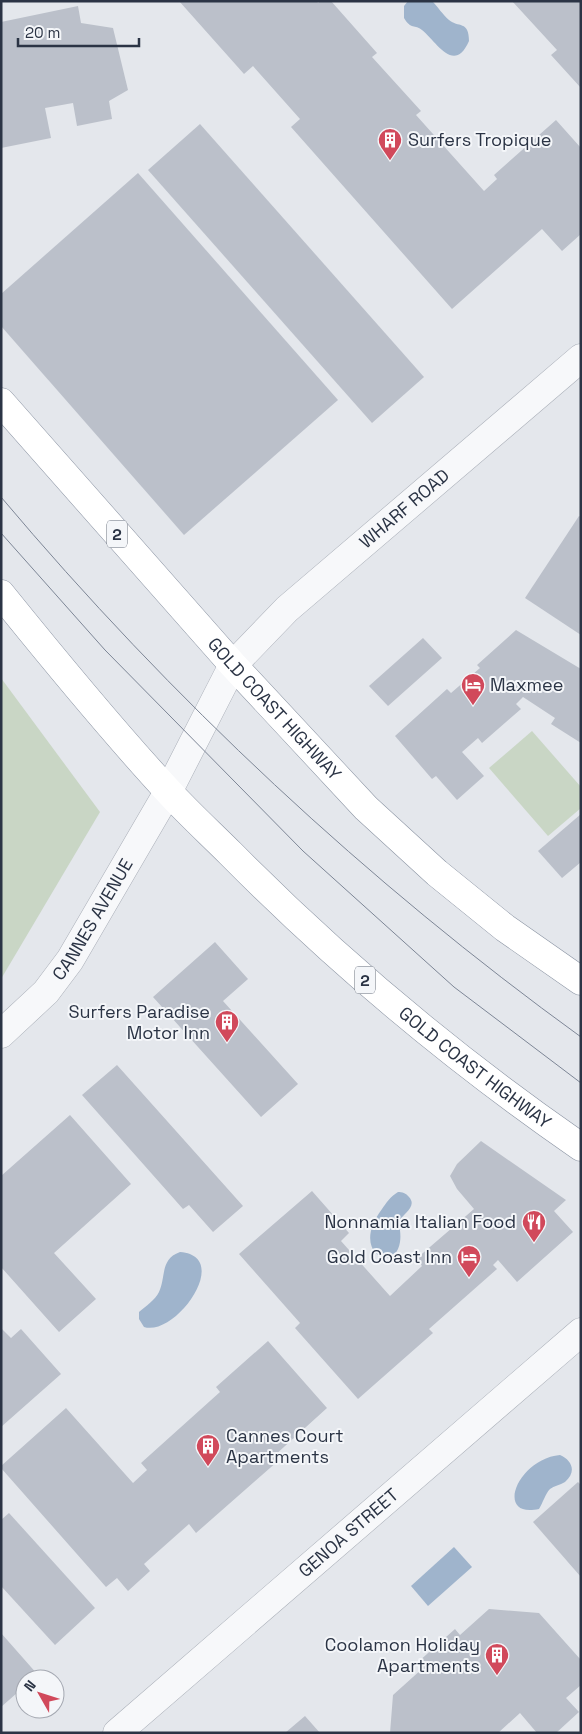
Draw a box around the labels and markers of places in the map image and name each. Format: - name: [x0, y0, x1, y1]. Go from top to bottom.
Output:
- building icon: Surfers Tropique: [377, 127, 403, 161]
- place label: Surfers Tropique: [408, 128, 551, 151]
- hotel icon: Maxmee: [460, 672, 486, 706]
- place label: Maxmee: [490, 673, 563, 696]
- place label: Surfers Paradise Motor Inn: [69, 1000, 210, 1044]
- building icon: Surfers Paradise Motor Inn: [214, 1009, 240, 1043]
- restaurant icon: Nonnamia Italian Food: [521, 1209, 547, 1243]
- place label: Nonnamia Italian Food: [324, 1210, 516, 1233]
- hotel icon: Gold Coast Inn: [456, 1244, 482, 1278]
- place label: Gold Coast Inn: [327, 1245, 452, 1268]
- place label: Cannes Court Apartments: [226, 1424, 344, 1468]
- building icon: Cannes Court Apartments: [195, 1433, 221, 1467]
- place label: Coolamon Holiday Apartments: [325, 1633, 480, 1677]
- building icon: Coolamon Holiday Apartments: [484, 1642, 510, 1676]

